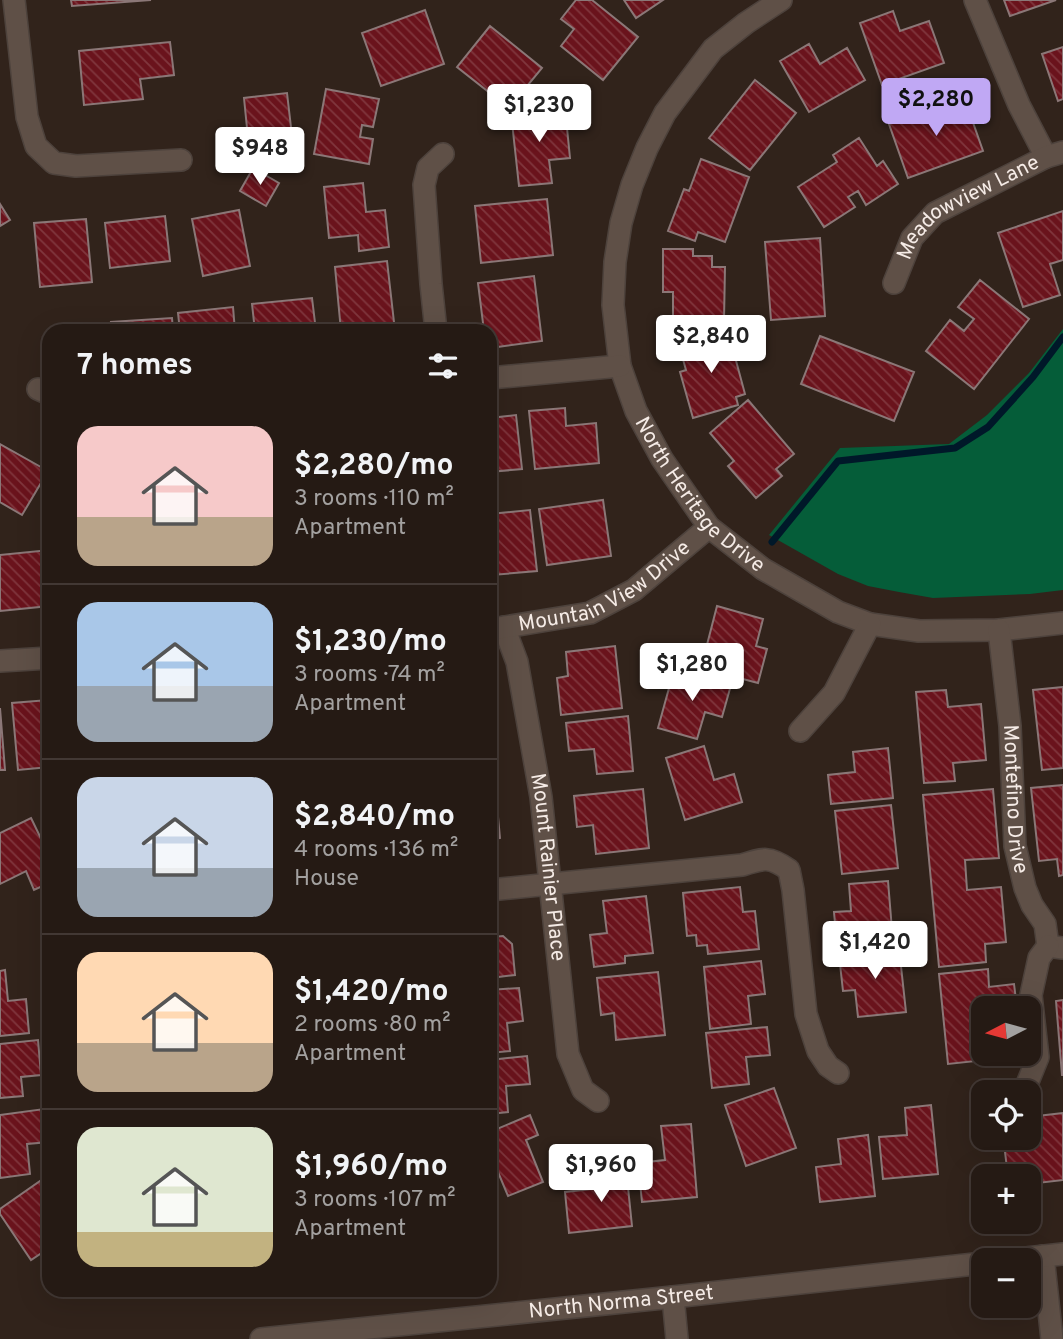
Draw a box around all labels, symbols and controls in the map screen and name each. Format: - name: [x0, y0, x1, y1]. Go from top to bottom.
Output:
- pin: $2,280: [879, 78, 993, 138]
- pin: $1,230: [482, 85, 596, 144]
- text: $2,280: [898, 86, 974, 115]
- text: $1,230: [503, 92, 575, 121]
- pin: $948: [219, 128, 301, 187]
- text: $948: [231, 135, 289, 164]
- street label: Meadowview Lane: [891, 149, 1044, 264]
- pin: $2,840: [654, 316, 768, 375]
- text: $2,840: [672, 323, 750, 352]
- icon: filters: [424, 347, 462, 385]
- text: 7 homes: [77, 348, 193, 385]
- street label: North Heritage Drive: [628, 412, 770, 579]
- text: $2,280/mo: [294, 448, 454, 485]
- icon: home: [133, 454, 217, 538]
- text: 3 rooms · 110 m²: [294, 485, 454, 514]
- text: Apartment: [294, 514, 406, 543]
- street label: Mountain View Drive: [516, 535, 696, 638]
- text: $1,230/mo: [294, 624, 447, 661]
- icon: home: [133, 630, 217, 714]
- pin: $1,280: [635, 644, 749, 703]
- text: $1,280: [656, 651, 728, 680]
- text: 3 rooms · 74 m²: [294, 661, 445, 690]
- text: Apartment: [294, 690, 406, 719]
- street label: Montefino Drive: [996, 724, 1035, 876]
- street label: Mount Rainier Place: [524, 771, 572, 963]
- text: $2,840/mo: [294, 799, 455, 836]
- icon: home: [133, 805, 217, 889]
- text: 4 rooms · 136 m²: [294, 836, 458, 865]
- text: House: [294, 865, 359, 894]
- pin: $1,420: [818, 922, 932, 981]
- text: $1,420: [838, 929, 912, 958]
- text: $1,420/mo: [294, 974, 448, 1011]
- icon: home: [133, 980, 217, 1064]
- north arrow: [971, 996, 1041, 1066]
- map controls: [971, 996, 1041, 1318]
- text: 2 rooms · 80 m²: [294, 1011, 451, 1040]
- text: Apartment: [294, 1040, 406, 1069]
- button: locate: [971, 1080, 1041, 1150]
- pin: $1,960: [544, 1144, 658, 1204]
- text: $1,960/mo: [294, 1149, 448, 1186]
- text: $1,960: [565, 1152, 637, 1181]
- icon: home: [133, 1155, 217, 1239]
- button: +: [971, 1164, 1041, 1234]
- text: 3 rooms · 107 m²: [294, 1186, 456, 1215]
- text: Apartment: [294, 1215, 406, 1244]
- button: −: [971, 1248, 1041, 1318]
- street label: North Norma Street: [527, 1279, 715, 1325]

